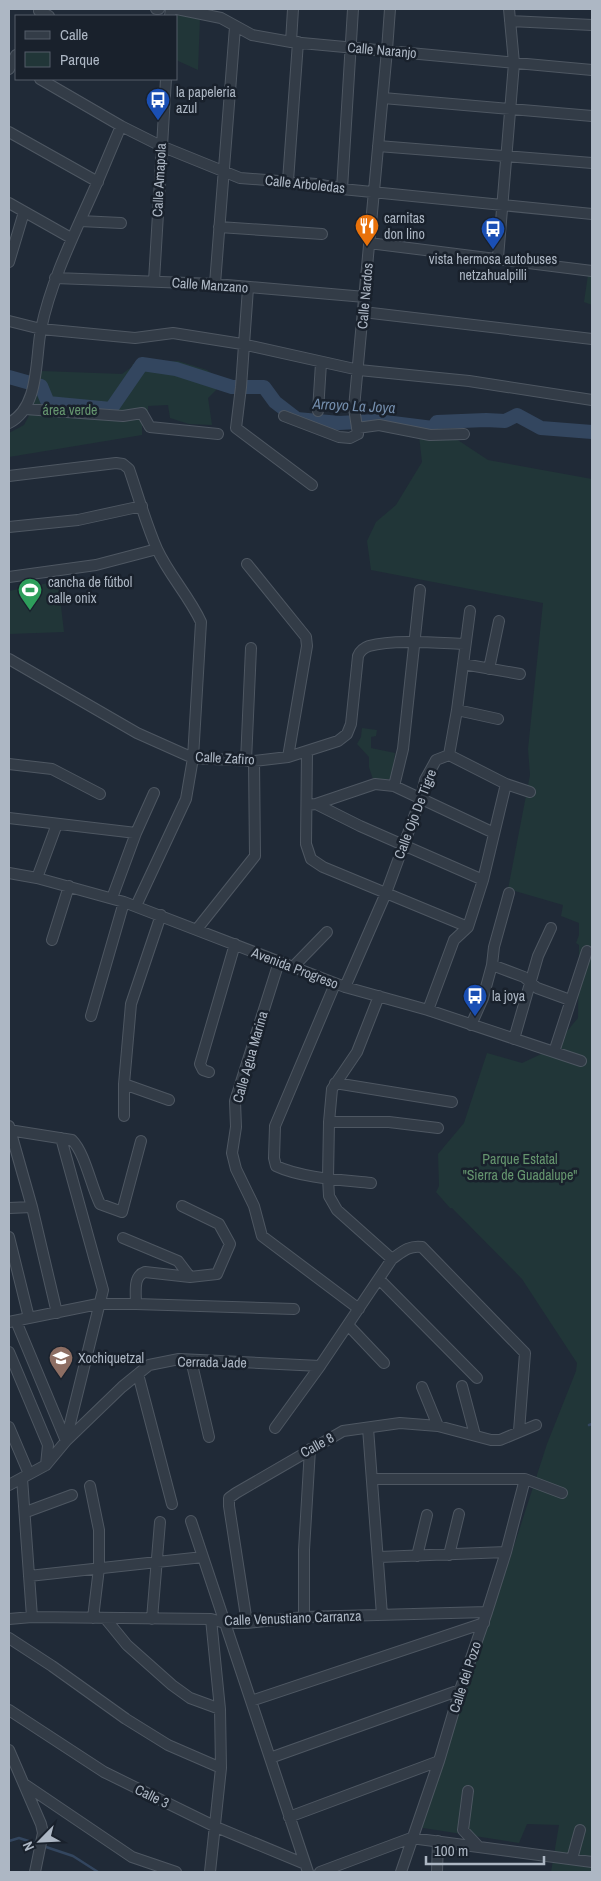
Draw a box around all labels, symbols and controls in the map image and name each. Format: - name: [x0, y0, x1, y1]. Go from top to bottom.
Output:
- legend: [15, 15, 178, 80]
- text: Calle: [60, 24, 88, 45]
- street label: Calle Naranjo: [347, 38, 417, 62]
- text: Parque: [60, 49, 100, 70]
- place label: la papeleria azul: [176, 83, 237, 117]
- bus stop icon: la papeleria azul: [145, 87, 171, 121]
- street label: Calle Amapola: [148, 142, 170, 217]
- street label: Calle Arboledas: [264, 171, 346, 197]
- place label: carnitas don lino: [384, 209, 425, 243]
- restaurant icon: carnitas don lino: [354, 213, 380, 247]
- bus stop icon: vista hermosa autobuses netzahualpilli: [480, 216, 506, 250]
- place label: vista hermosa autobuses netzahualpilli: [429, 250, 557, 284]
- street label: Calle Nardos: [353, 262, 377, 330]
- street label: Calle Manzano: [171, 273, 249, 297]
- water label: Arroyo La Joya: [311, 393, 396, 418]
- park label: área verde: [43, 401, 97, 419]
- place label: cancha de fútbol calle onix: [48, 573, 132, 607]
- sports icon: cancha de fútbol calle onix: [17, 577, 43, 611]
- street label: Calle Zafiro: [195, 747, 255, 769]
- street label: Calle Ojo De Tigre: [390, 767, 440, 861]
- street label: Avenida Progreso: [248, 943, 341, 993]
- bus stop icon: la joya: [462, 983, 488, 1017]
- place label: la joya: [492, 987, 526, 1005]
- street label: Calle Agua Marina: [228, 1009, 272, 1105]
- park label: Parque Estatal "Sierra de Guadalupe": [463, 1150, 577, 1184]
- school or university icon: Xochiquetzal: [48, 1345, 74, 1379]
- place label: Xochiquetzal: [78, 1349, 144, 1367]
- street label: Cerrada Jade: [177, 1352, 247, 1372]
- street label: Calle 8: [297, 1428, 337, 1462]
- street label: Calle Venustiano Carranza: [224, 1607, 362, 1629]
- street label: Calle del Pozo: [445, 1639, 485, 1715]
- street label: Calle 3: [132, 1780, 172, 1812]
- north arrow: [15, 1816, 65, 1866]
- scale bar: [426, 1834, 544, 1866]
- text: N: [18, 1839, 38, 1854]
- text: 100 m: [434, 1840, 468, 1861]

